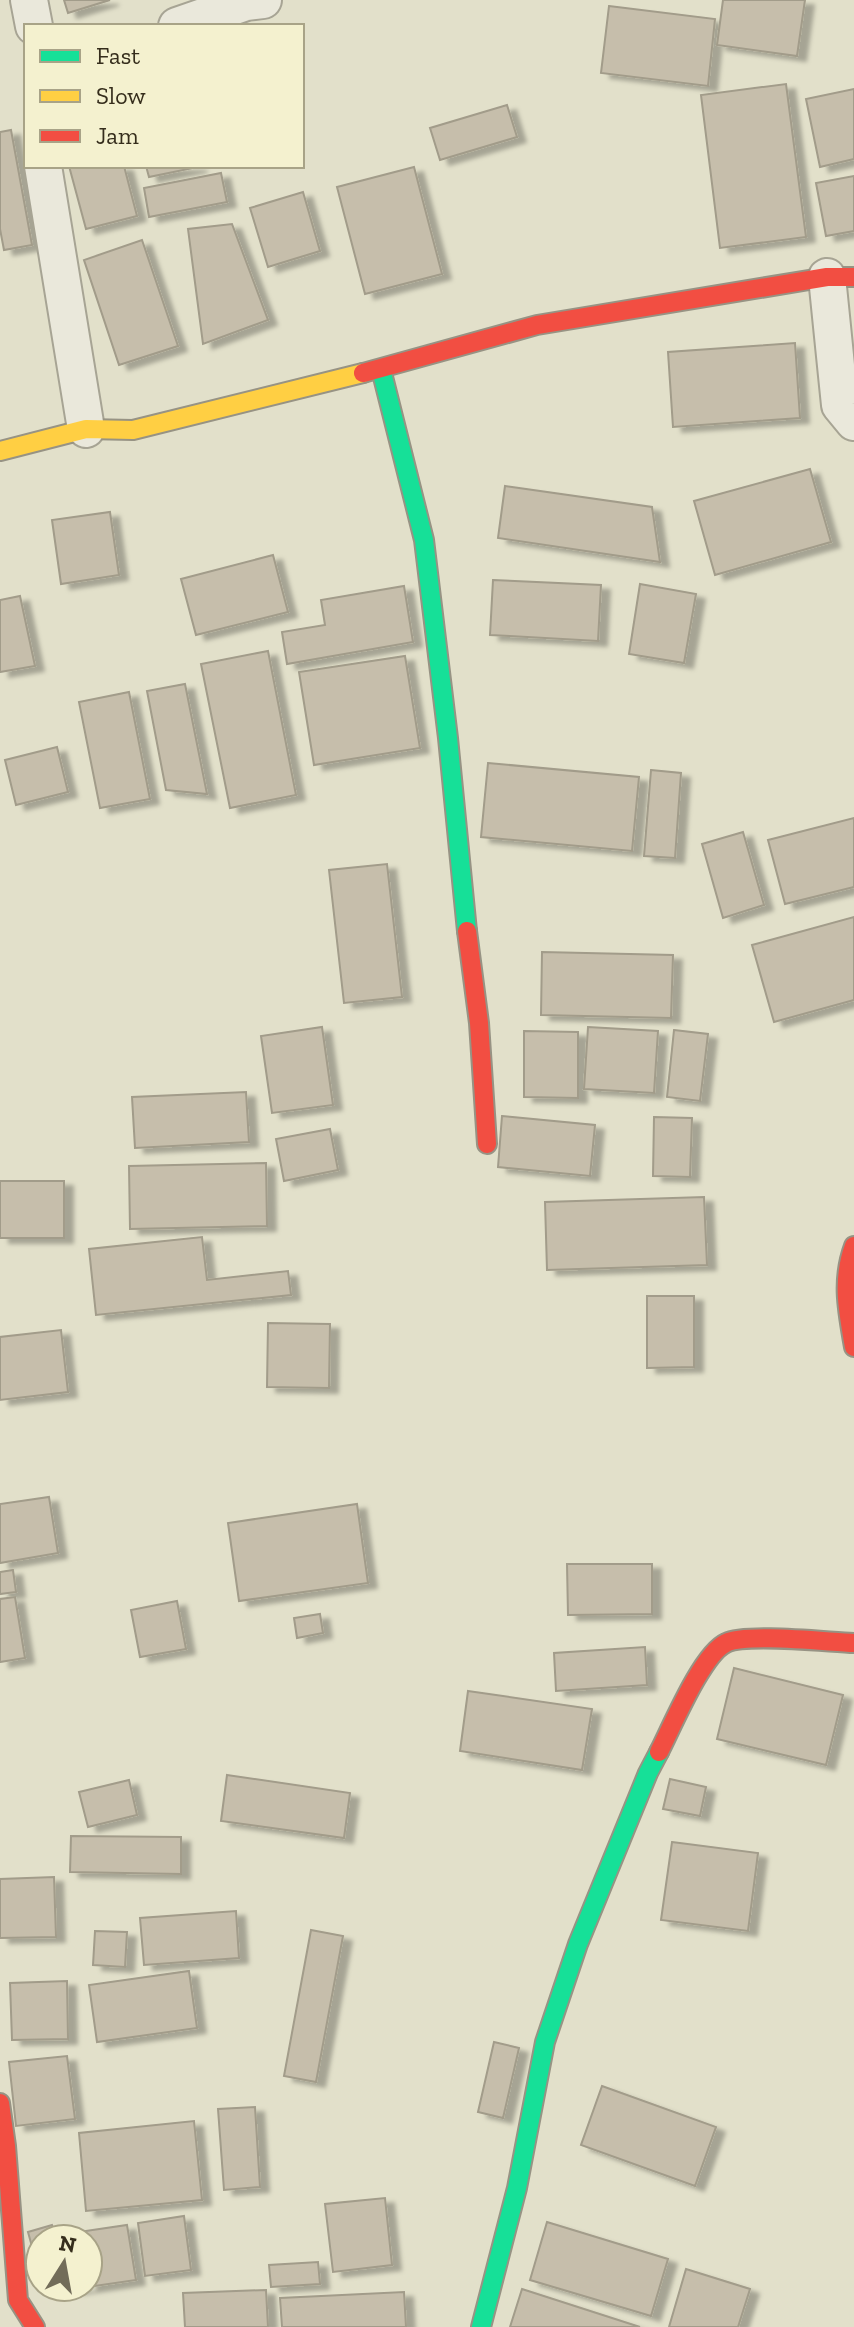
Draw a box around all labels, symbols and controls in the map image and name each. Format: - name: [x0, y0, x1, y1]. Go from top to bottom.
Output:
- legend: [24, 24, 304, 168]
- text: Fast: [96, 41, 140, 70]
- text: Slow: [96, 81, 146, 110]
- text: Jam: [96, 121, 139, 150]
- north arrow: [24, 2223, 104, 2303]
- text: N: [57, 2229, 79, 2259]

